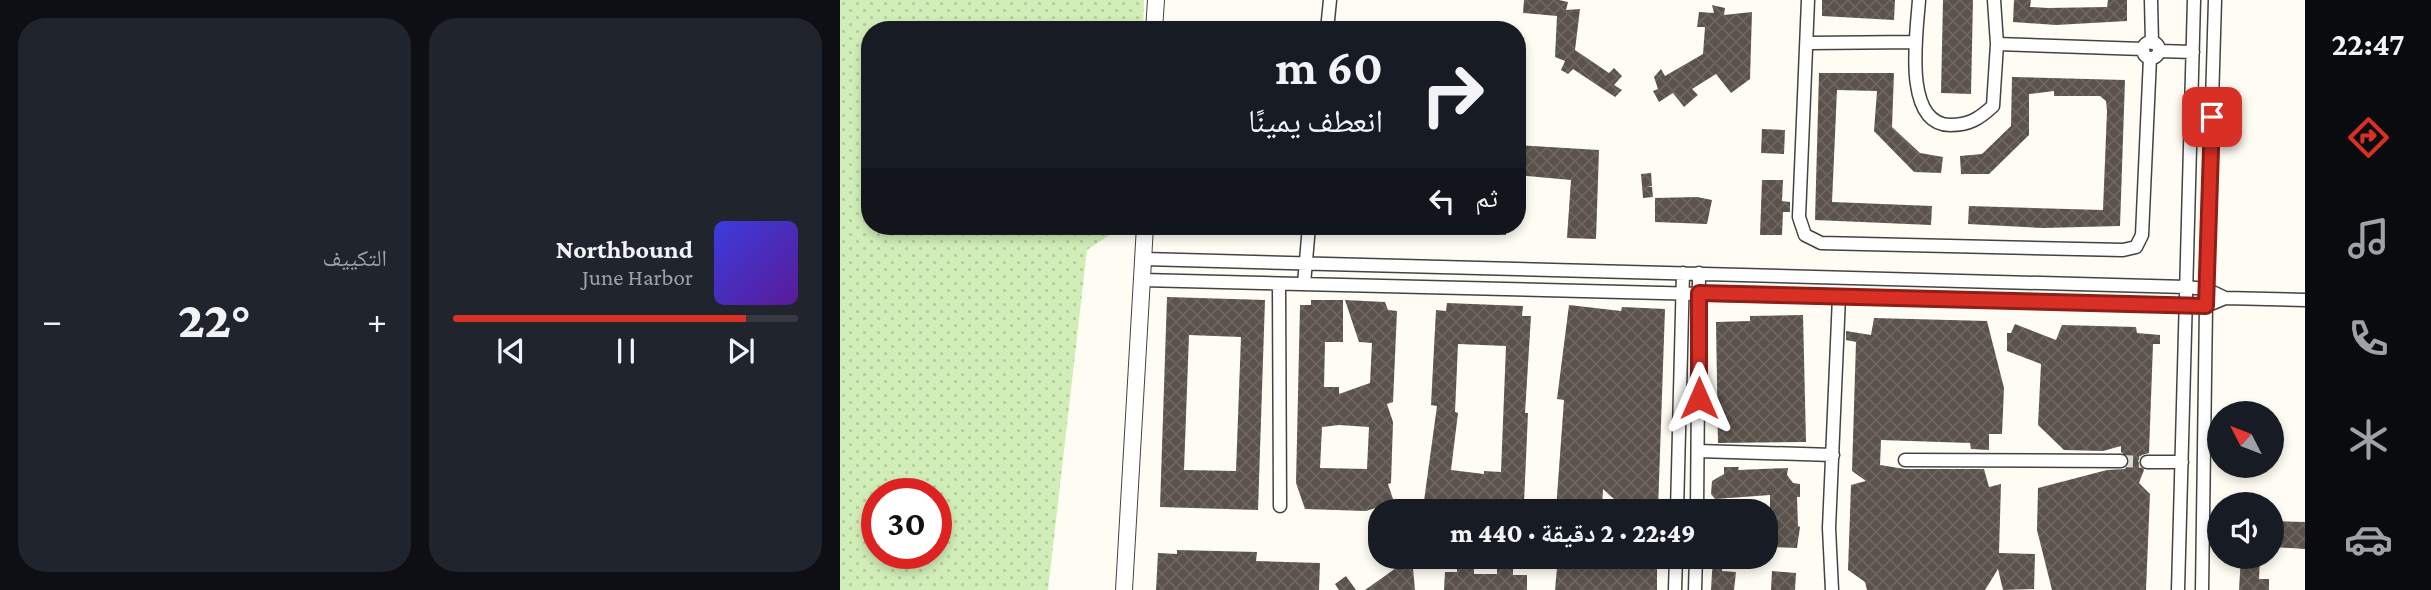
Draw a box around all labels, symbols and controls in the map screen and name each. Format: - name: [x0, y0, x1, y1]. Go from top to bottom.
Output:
- text: 22:47: [2331, 26, 2405, 62]
- text: 60 m: [1276, 40, 1383, 95]
- icon: right: [1407, 49, 1498, 140]
- pin: [2182, 87, 2242, 147]
- icon: arrive: [2193, 98, 2231, 136]
- text: انعطف يمينًا: [1248, 103, 1383, 139]
- icon: directions: [2344, 113, 2393, 162]
- icon: left: [1423, 182, 1461, 220]
- text: ثم: [1475, 184, 1498, 213]
- icon: music: [2344, 214, 2393, 263]
- text: Northbound: [556, 235, 693, 264]
- text: التكييف: [322, 245, 387, 271]
- text: June Harbor: [582, 264, 693, 290]
- text: 22°: [178, 290, 251, 348]
- text: −: [42, 299, 62, 341]
- text: +: [367, 299, 387, 341]
- icon: phone: [2344, 314, 2393, 363]
- icon: previous: [492, 332, 530, 370]
- icon: pause: [607, 332, 645, 370]
- icon: next: [722, 332, 760, 370]
- position arrow: [1662, 361, 1736, 435]
- north arrow: [2207, 401, 2284, 478]
- map controls: [2207, 401, 2284, 569]
- icon: climate: [2344, 415, 2393, 464]
- speed limit sign: 30: [861, 478, 952, 569]
- button: sound: [2207, 492, 2284, 569]
- icon: car: [2344, 515, 2393, 564]
- text: 22:49 · 2 دقيقة · 440 m: [1450, 519, 1696, 548]

